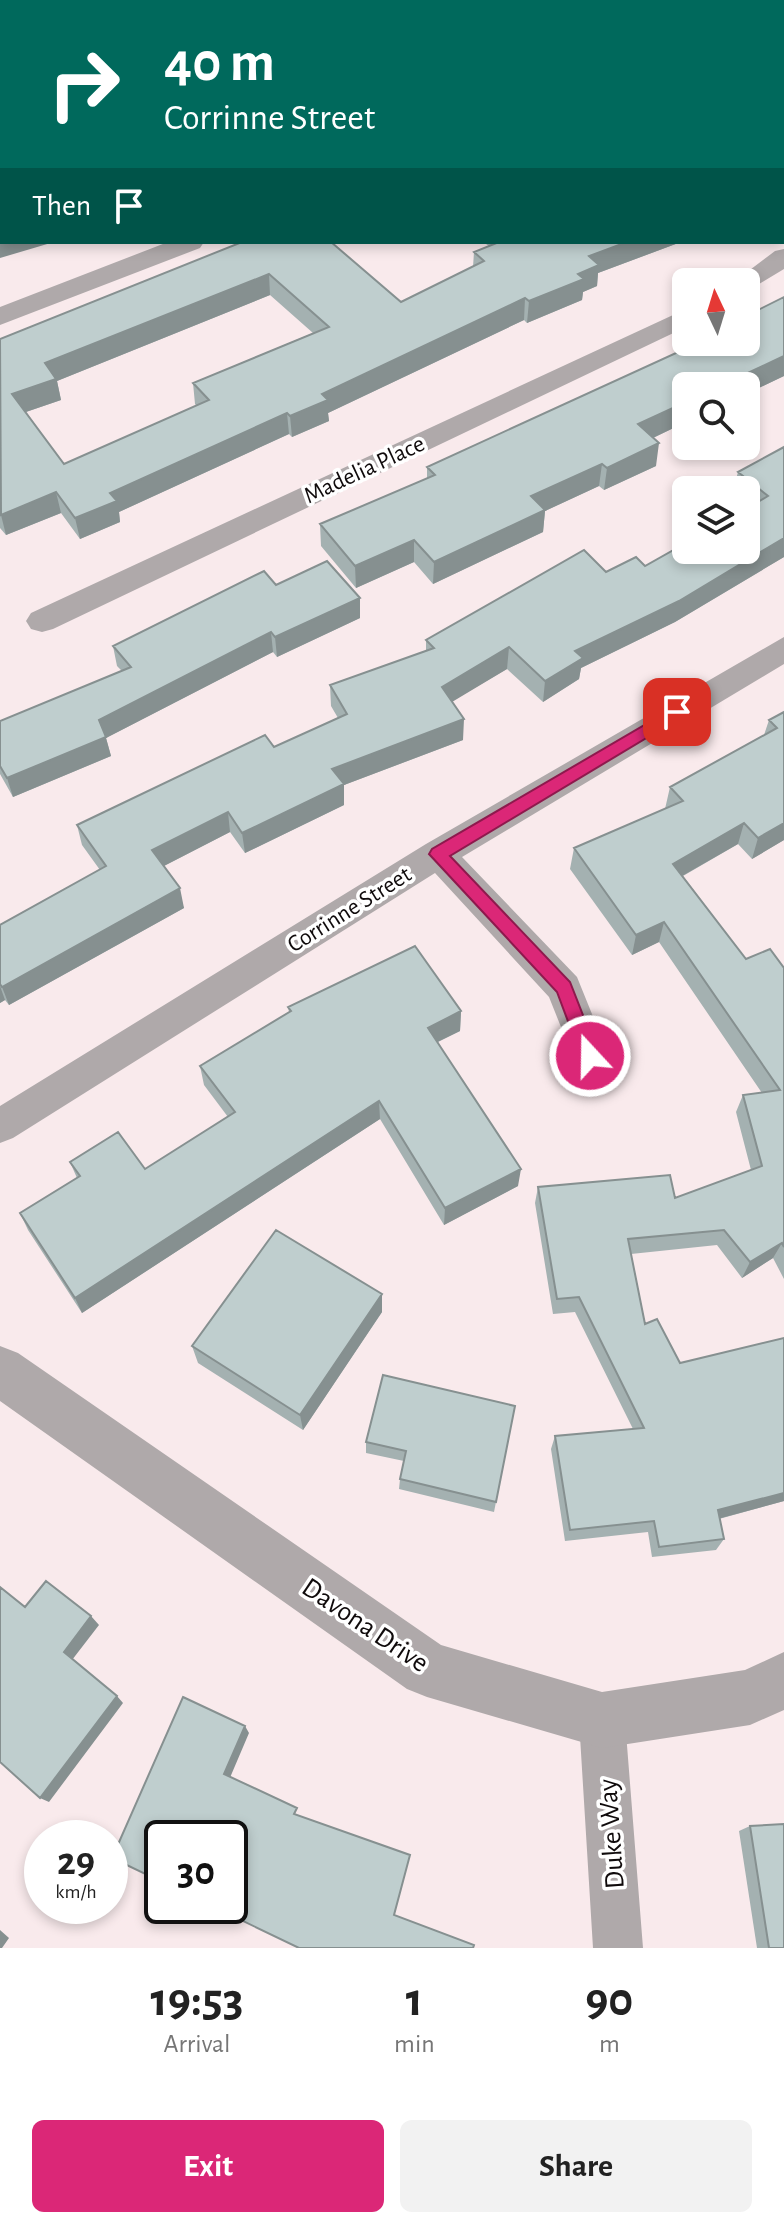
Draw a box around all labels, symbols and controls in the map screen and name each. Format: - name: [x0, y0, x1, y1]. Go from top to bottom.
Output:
- icon: right: [32, 32, 136, 136]
- text: 40 m: [164, 35, 275, 91]
- text: Corrinne Street: [164, 100, 375, 136]
- icon: arrive: [107, 184, 151, 228]
- text: Then: [32, 191, 91, 221]
- north arrow: [672, 268, 760, 356]
- map controls: [672, 268, 760, 564]
- button: search: [672, 372, 760, 460]
- street label: Madelia Place: [301, 432, 428, 508]
- button: layers: [672, 476, 760, 564]
- pin: [643, 678, 711, 746]
- icon: arrive: [655, 690, 699, 734]
- street label: Corrinne Street: [283, 862, 416, 957]
- position arrow: [548, 1014, 632, 1098]
- street label: Davona Drive: [297, 1573, 433, 1678]
- street label: Duke Way: [594, 1778, 630, 1890]
- speed limit sign: 30: [144, 1820, 248, 1924]
- text: 29: [57, 1842, 95, 1882]
- text: km/h: [55, 1882, 97, 1902]
- text: 19:53: [151, 1977, 243, 2025]
- text: 1: [406, 1977, 423, 2025]
- text: 90: [585, 1977, 633, 2025]
- text: Arrival: [164, 2031, 230, 2057]
- text: min: [394, 2031, 435, 2057]
- text: m: [599, 2031, 620, 2057]
- button: Exit: [32, 2120, 384, 2212]
- button: Share: [400, 2120, 752, 2212]

